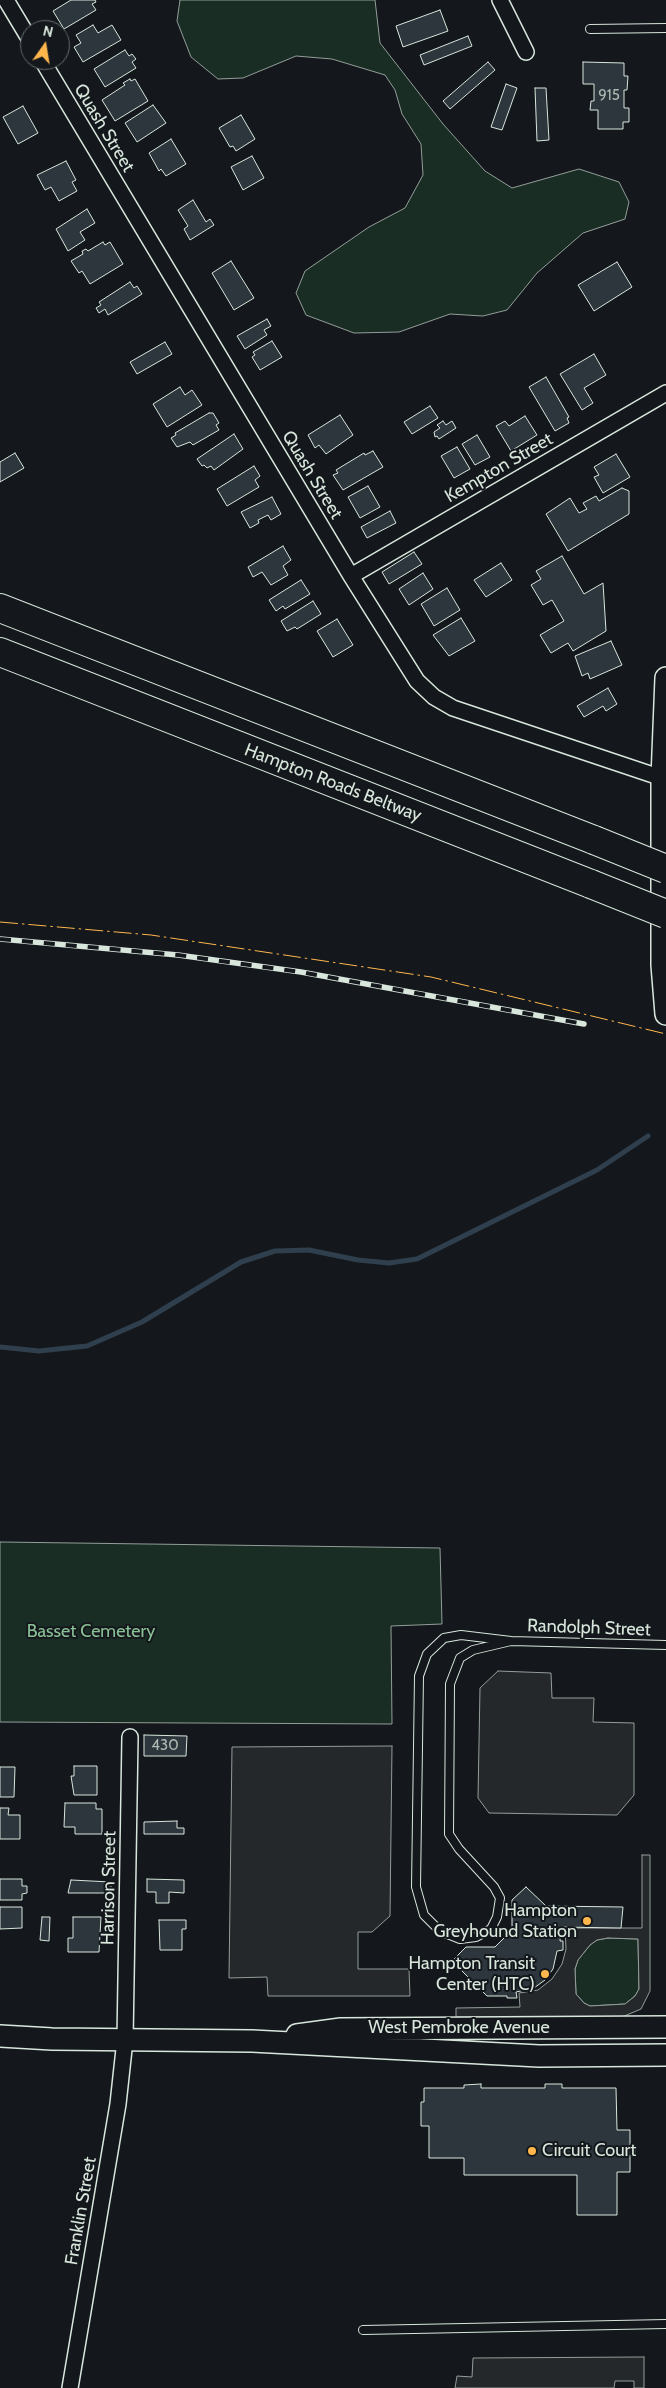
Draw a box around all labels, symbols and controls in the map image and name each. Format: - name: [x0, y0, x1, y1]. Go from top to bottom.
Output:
- north arrow: [20, 20, 70, 70]
- text: N: [41, 21, 55, 41]
- street label: Quash Street: [69, 80, 139, 176]
- house number: 915: [598, 87, 620, 105]
- street label: Quash Street: [277, 427, 347, 523]
- street label: Kempton Street: [441, 428, 557, 508]
- street label: Hampton Roads Beltway: [241, 739, 425, 827]
- street label: Randolph Street: [527, 1615, 651, 1641]
- park label: Basset Cemetery: [27, 1621, 155, 1643]
- house number: 430: [151, 1737, 179, 1755]
- street label: Harrison Street: [97, 1831, 121, 1945]
- place label: Hampton Greyhound Station: [434, 1900, 577, 1942]
- marker: Hampton Greyhound Station: [581, 1915, 593, 1927]
- place label: Hampton Transit Center (HTC): [409, 1953, 535, 1996]
- marker: Hampton Transit Center (HTC): [539, 1968, 551, 1980]
- street label: West Pembroke Avenue: [368, 2017, 550, 2039]
- place label: Circuit Court: [542, 2140, 636, 2162]
- marker: Circuit Court: [526, 2145, 538, 2157]
- street label: Franklin Street: [61, 2155, 101, 2267]

